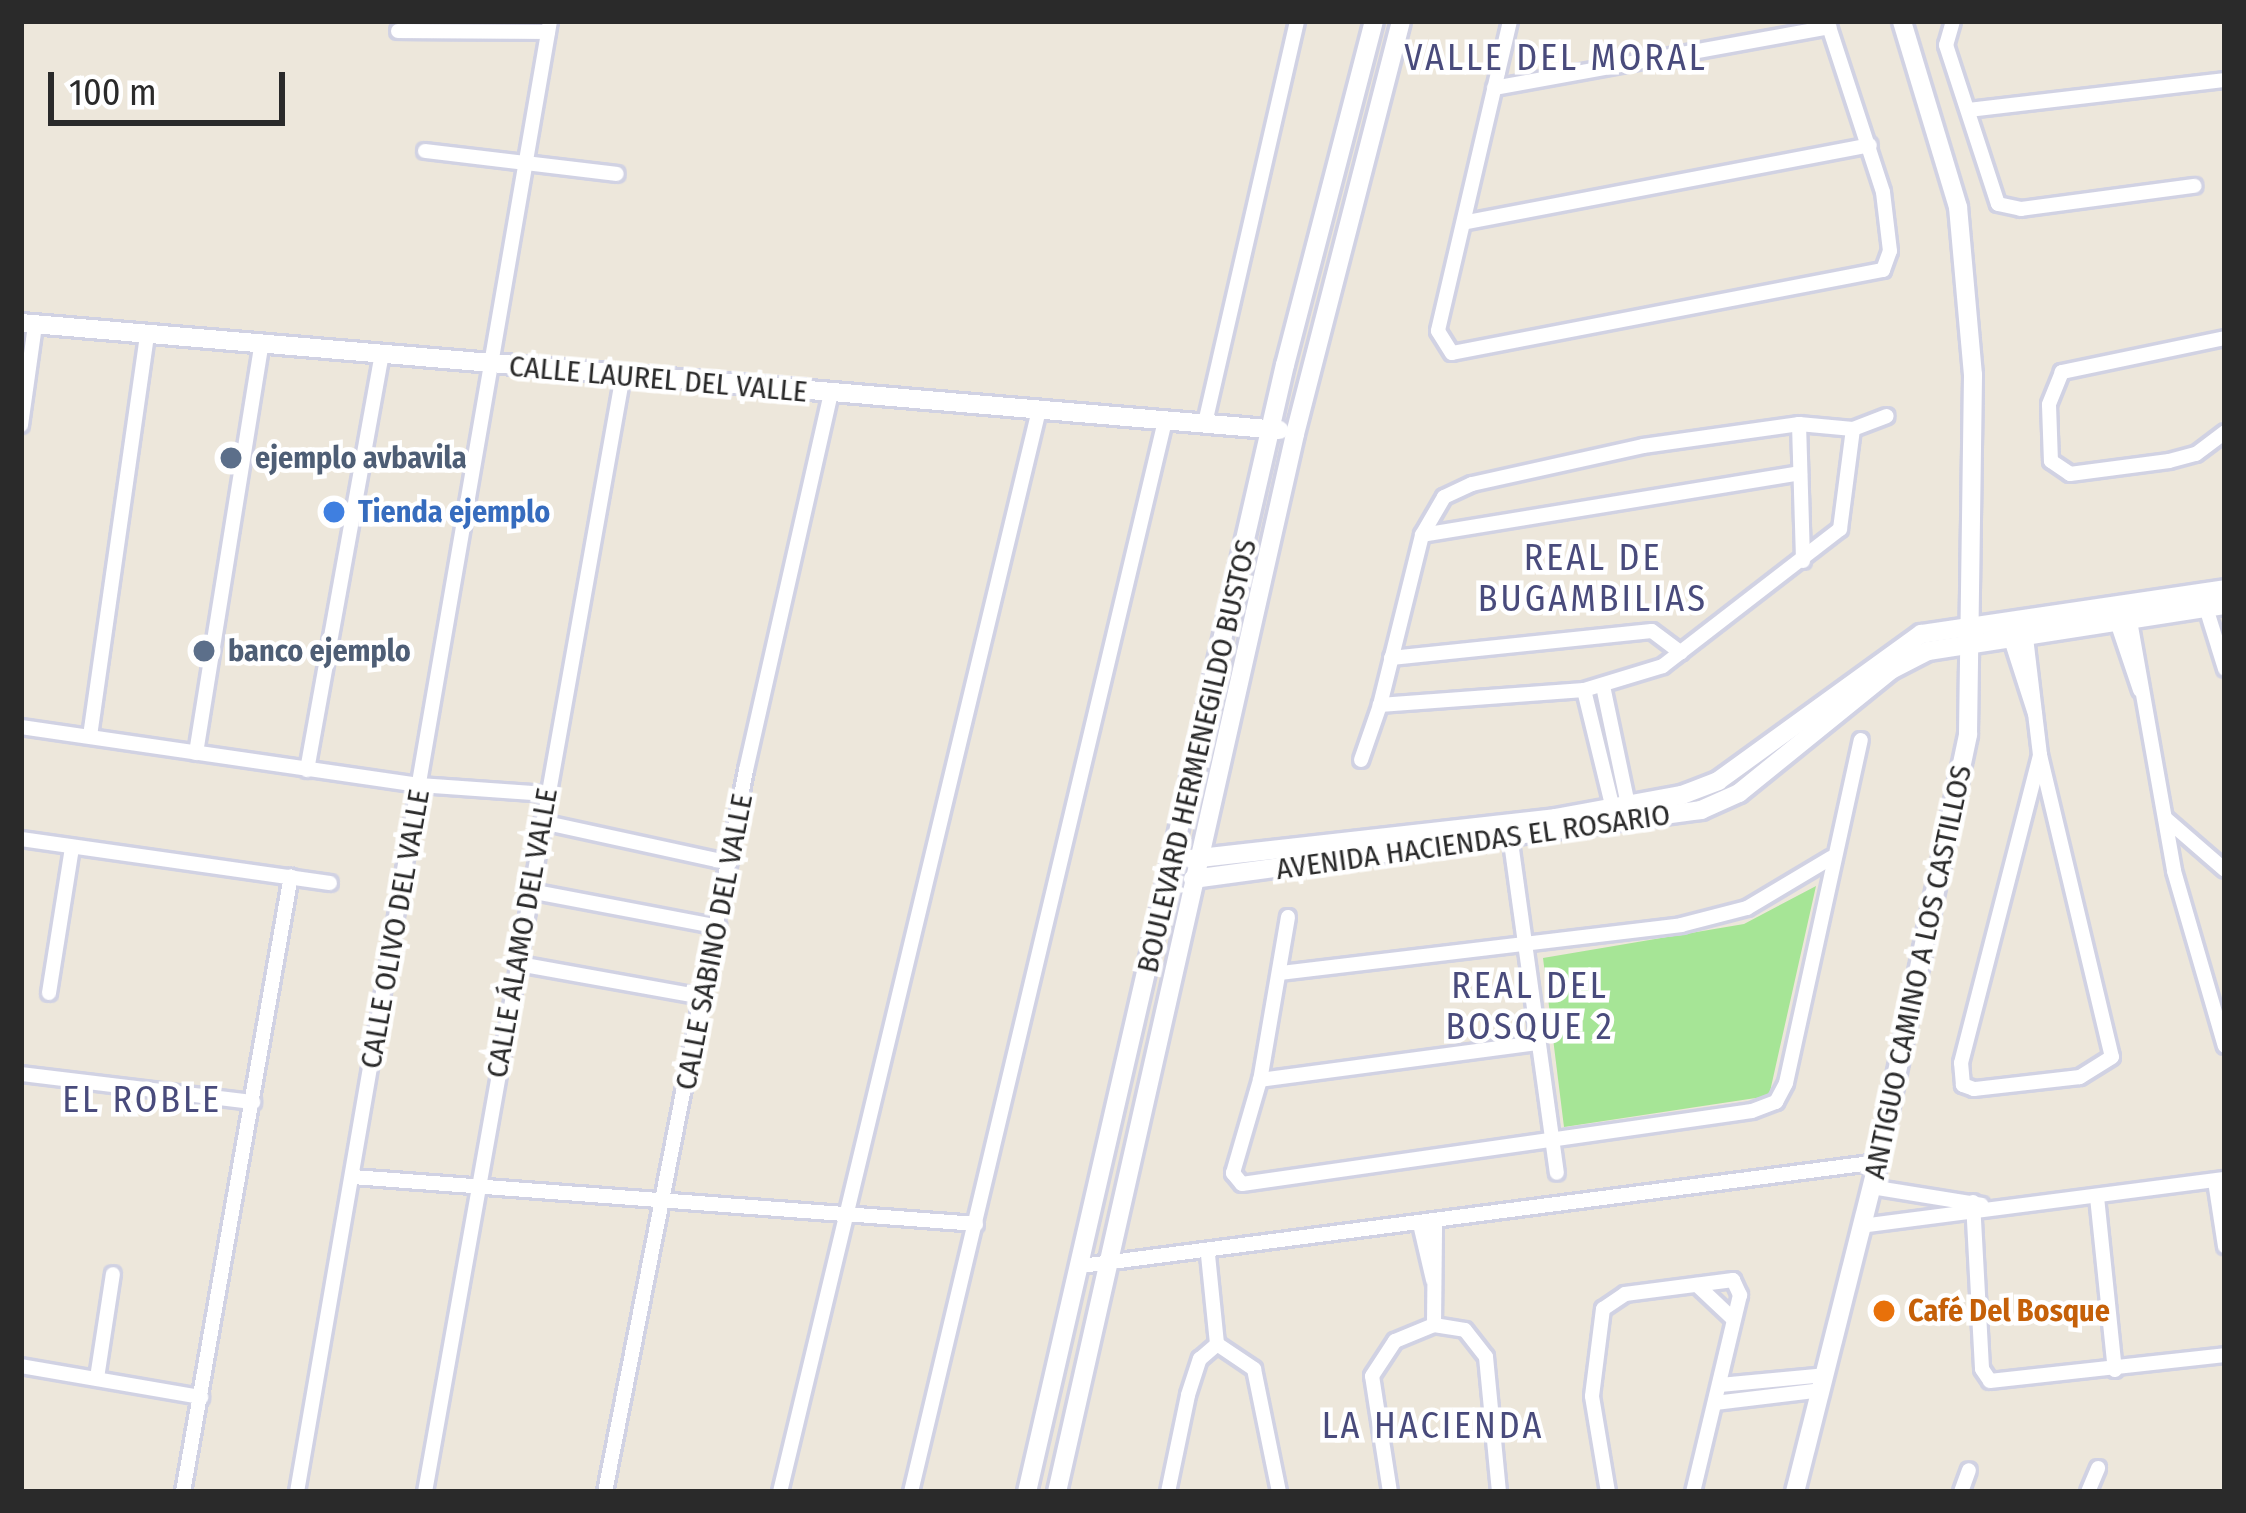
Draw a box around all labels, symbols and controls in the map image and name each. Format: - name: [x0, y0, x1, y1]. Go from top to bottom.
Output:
- district label: VALLE DEL MORAL: [1404, 37, 1708, 81]
- scale bar: [54, 48, 291, 122]
- text: 100 m: [69, 71, 157, 115]
- street label: CALLE LAUREL DEL VALLE: [507, 348, 809, 410]
- place label: ejemplo avbavila: [255, 440, 467, 476]
- marker: ejemplo avbavila: [218, 445, 244, 471]
- place label: Tienda ejemplo: [358, 494, 550, 530]
- marker: Tienda ejemplo: [321, 499, 347, 525]
- street label: BOULEVARD HERMENEGILDO BUSTOS: [1130, 536, 1264, 976]
- district label: REAL DE BUGAMBILIAS: [1478, 536, 1708, 621]
- place label: banco ejemplo: [228, 633, 411, 669]
- marker: banco ejemplo: [191, 638, 217, 664]
- street label: ANTIGUO CAMINO A LOS CASTILLOS: [1856, 762, 1980, 1182]
- street label: CALLE ÁLAMO DEL VALLE: [479, 785, 565, 1081]
- street label: CALLE OLIVO DEL VALLE: [353, 787, 437, 1071]
- street label: CALLE SABINO DEL VALLE: [668, 791, 760, 1093]
- street label: AVENIDA HACIENDAS EL ROSARIO: [1274, 797, 1672, 887]
- district label: REAL DEL BOSQUE 2: [1445, 964, 1615, 1049]
- district label: EL ROBLE: [62, 1079, 222, 1123]
- place label: Café Del Bosque: [1908, 1293, 2110, 1329]
- marker: Café Del Bosque: [1871, 1298, 1897, 1324]
- district label: LA HACIENDA: [1322, 1405, 1544, 1449]

